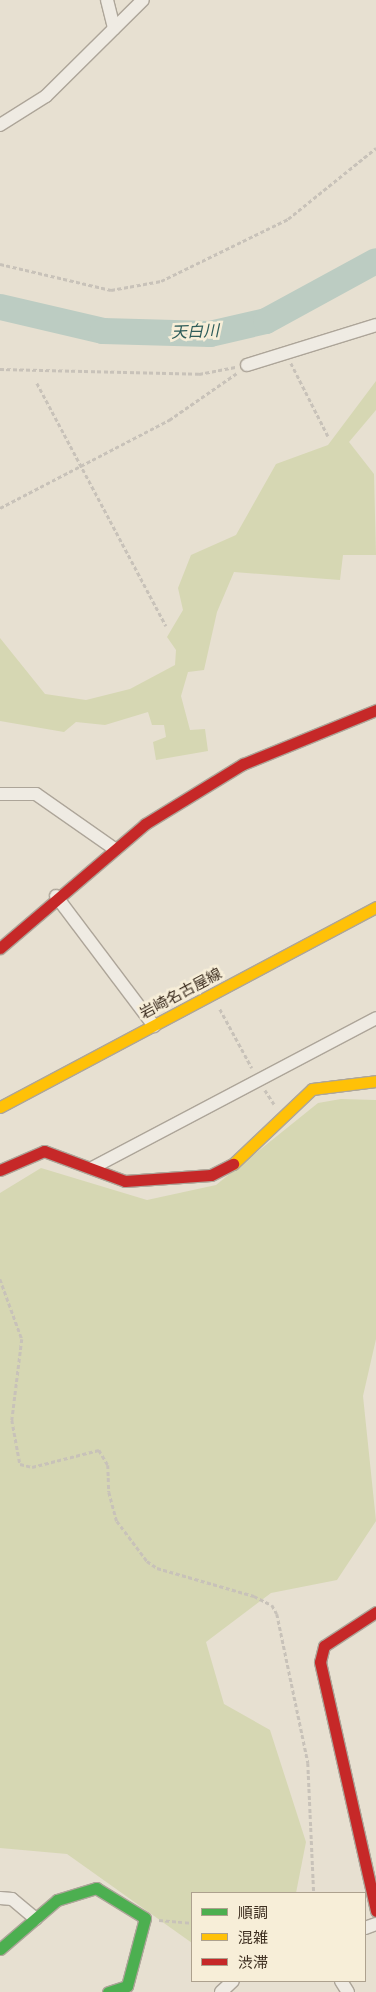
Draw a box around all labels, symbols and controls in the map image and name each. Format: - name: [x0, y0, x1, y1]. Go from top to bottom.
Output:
- water label: 天白川: [171, 322, 219, 342]
- street label: 岩崎名古屋線: [137, 965, 225, 1023]
- legend: [191, 1892, 366, 1982]
- text: 順調: [238, 1905, 268, 1921]
- text: 混雑: [238, 1930, 268, 1946]
- text: 渋滞: [238, 1955, 268, 1971]

